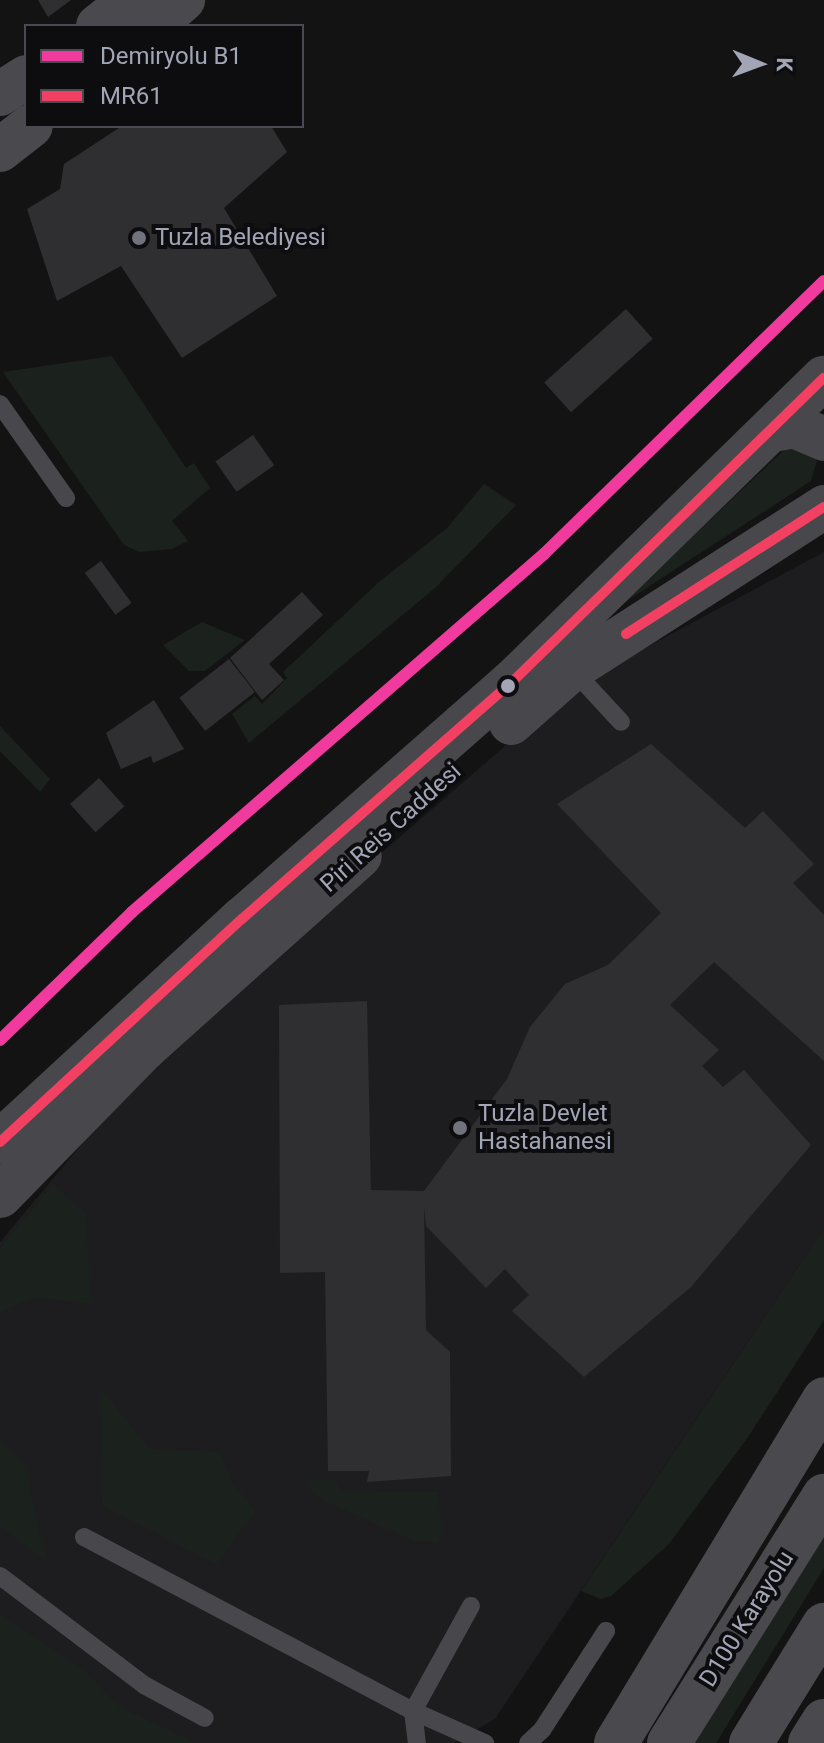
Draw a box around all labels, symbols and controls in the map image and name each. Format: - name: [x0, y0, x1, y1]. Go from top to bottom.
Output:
- legend: [24, 24, 304, 128]
- north arrow: [720, 24, 800, 104]
- text: Demiryolu B1: [100, 42, 242, 70]
- text: K: [772, 57, 797, 72]
- text: MR61: [100, 82, 163, 110]
- place label: Tuzla Belediyesi: [155, 224, 326, 252]
- marker: Tuzla Belediyesi: [130, 229, 148, 247]
- unlabelled marker: [500, 678, 516, 694]
- street label: Piri Reis Caddesi: [315, 757, 467, 899]
- place label: Tuzla Devlet Hastahanesi: [478, 1100, 612, 1156]
- marker: Tuzla Devlet Hastahanesi: [449, 1117, 471, 1139]
- street label: D100 Karayolu: [694, 1546, 800, 1692]

